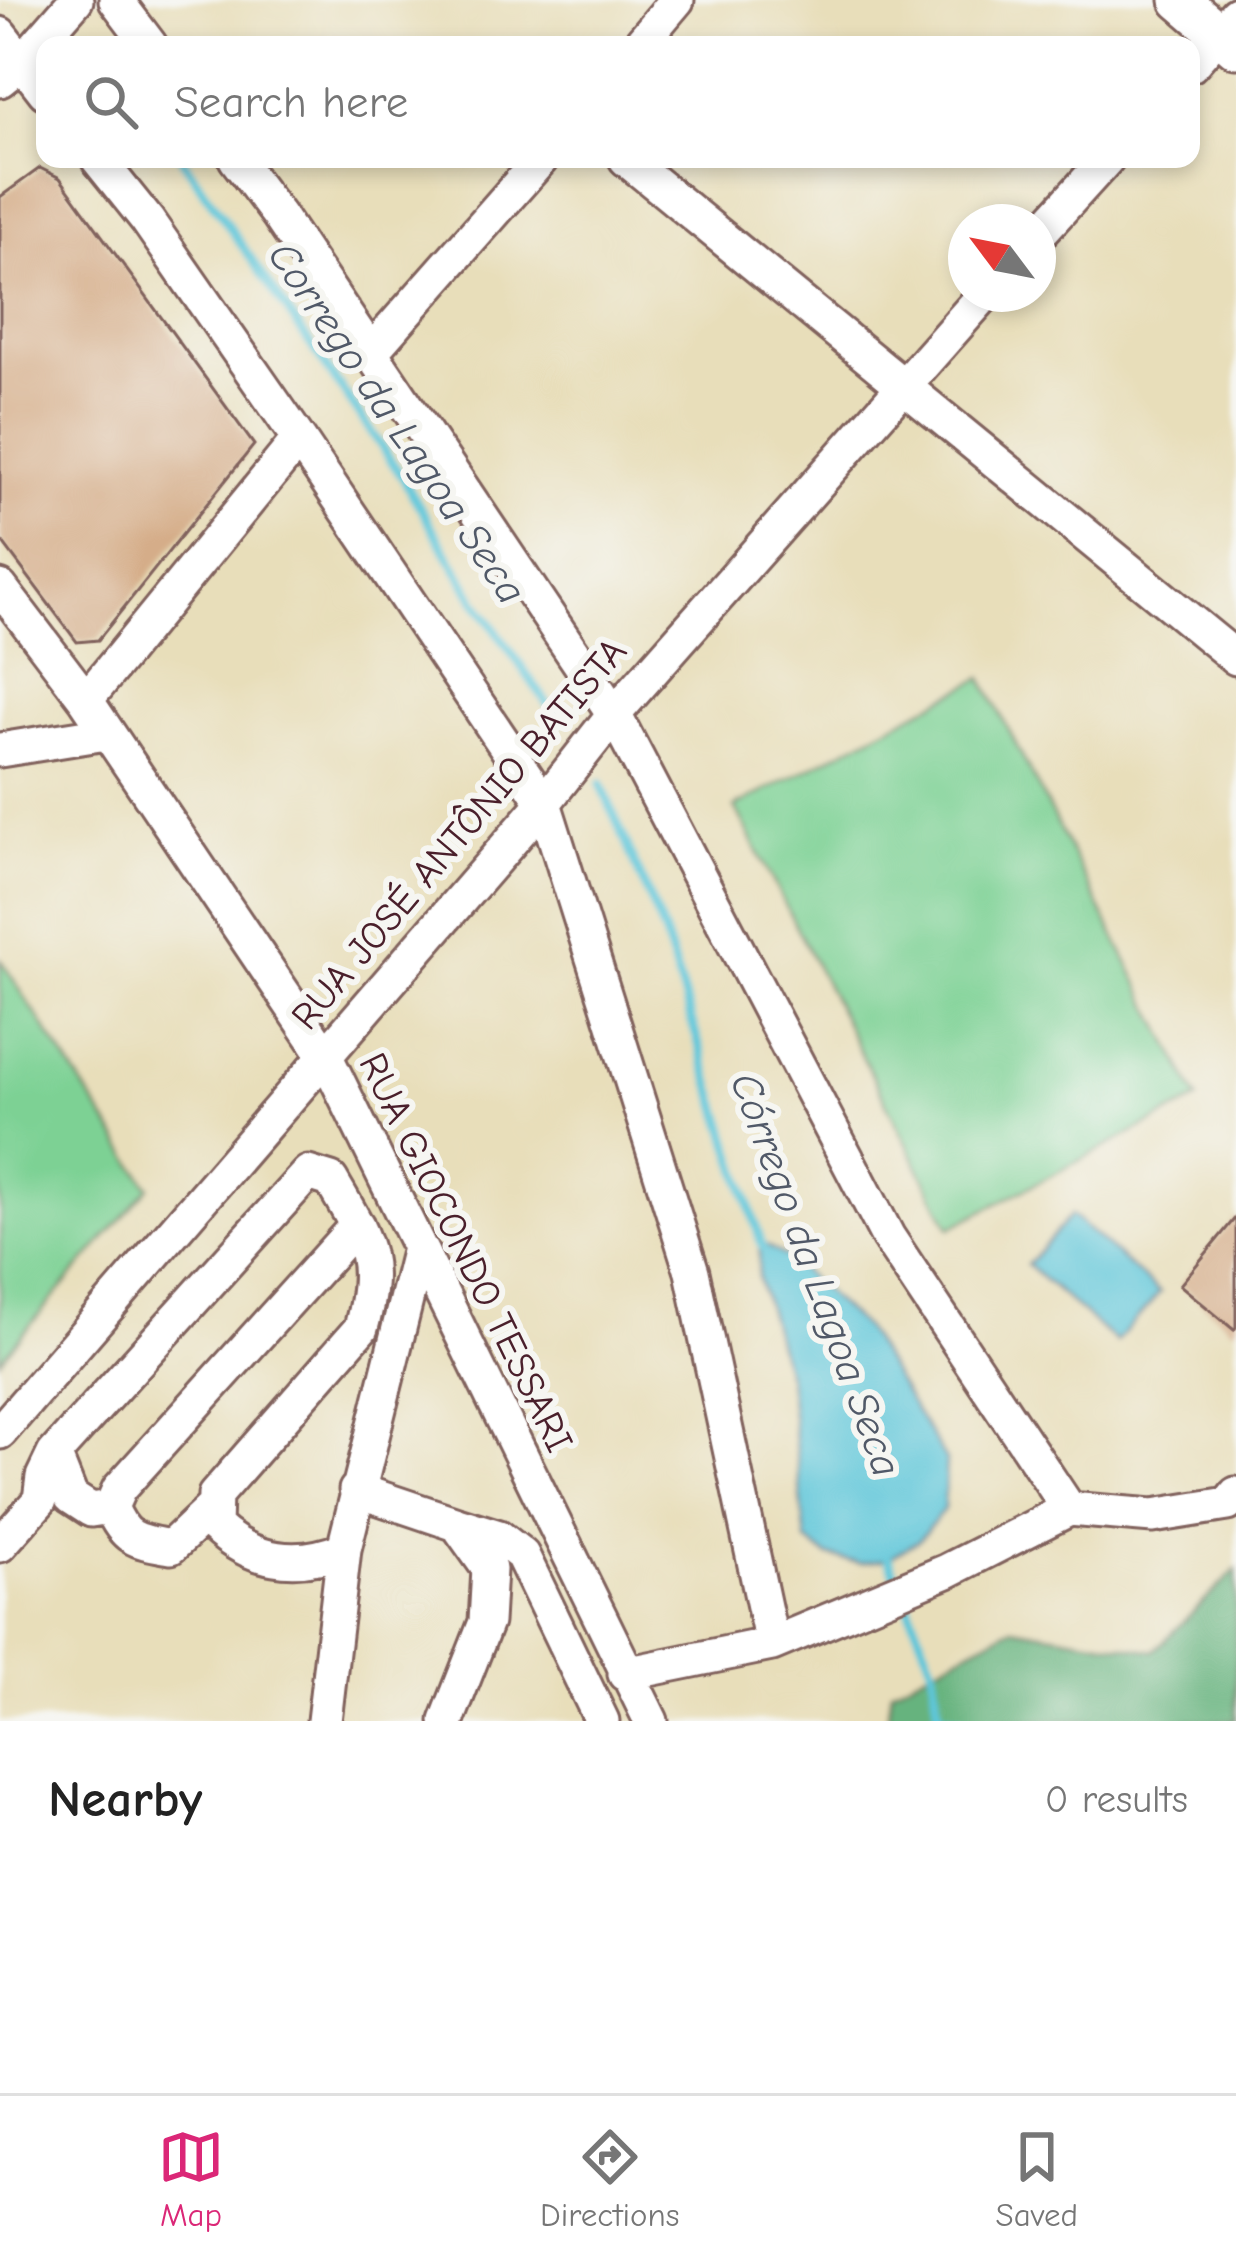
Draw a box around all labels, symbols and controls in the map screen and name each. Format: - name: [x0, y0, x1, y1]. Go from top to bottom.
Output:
- search box: [36, 36, 1200, 168]
- icon: search: [78, 69, 144, 135]
- text: Search here: [174, 76, 408, 128]
- north arrow: [948, 204, 1056, 312]
- water label: Corrego da Lagoa Seca: [258, 233, 536, 613]
- street label: RUA JOSÉ ANTÔNIO BATISTA: [282, 629, 636, 1039]
- street label: RUA GIOCONDO TESSARI: [349, 1046, 582, 1459]
- water label: Córrego da Lagoa Seca: [720, 1066, 911, 1483]
- text: Nearby: [48, 1770, 202, 1829]
- text: 0 results: [1045, 1777, 1188, 1822]
- tab: Map: [158, 2124, 224, 2234]
- tab: Directions: [540, 2124, 680, 2234]
- tab: Saved: [996, 2124, 1078, 2234]

